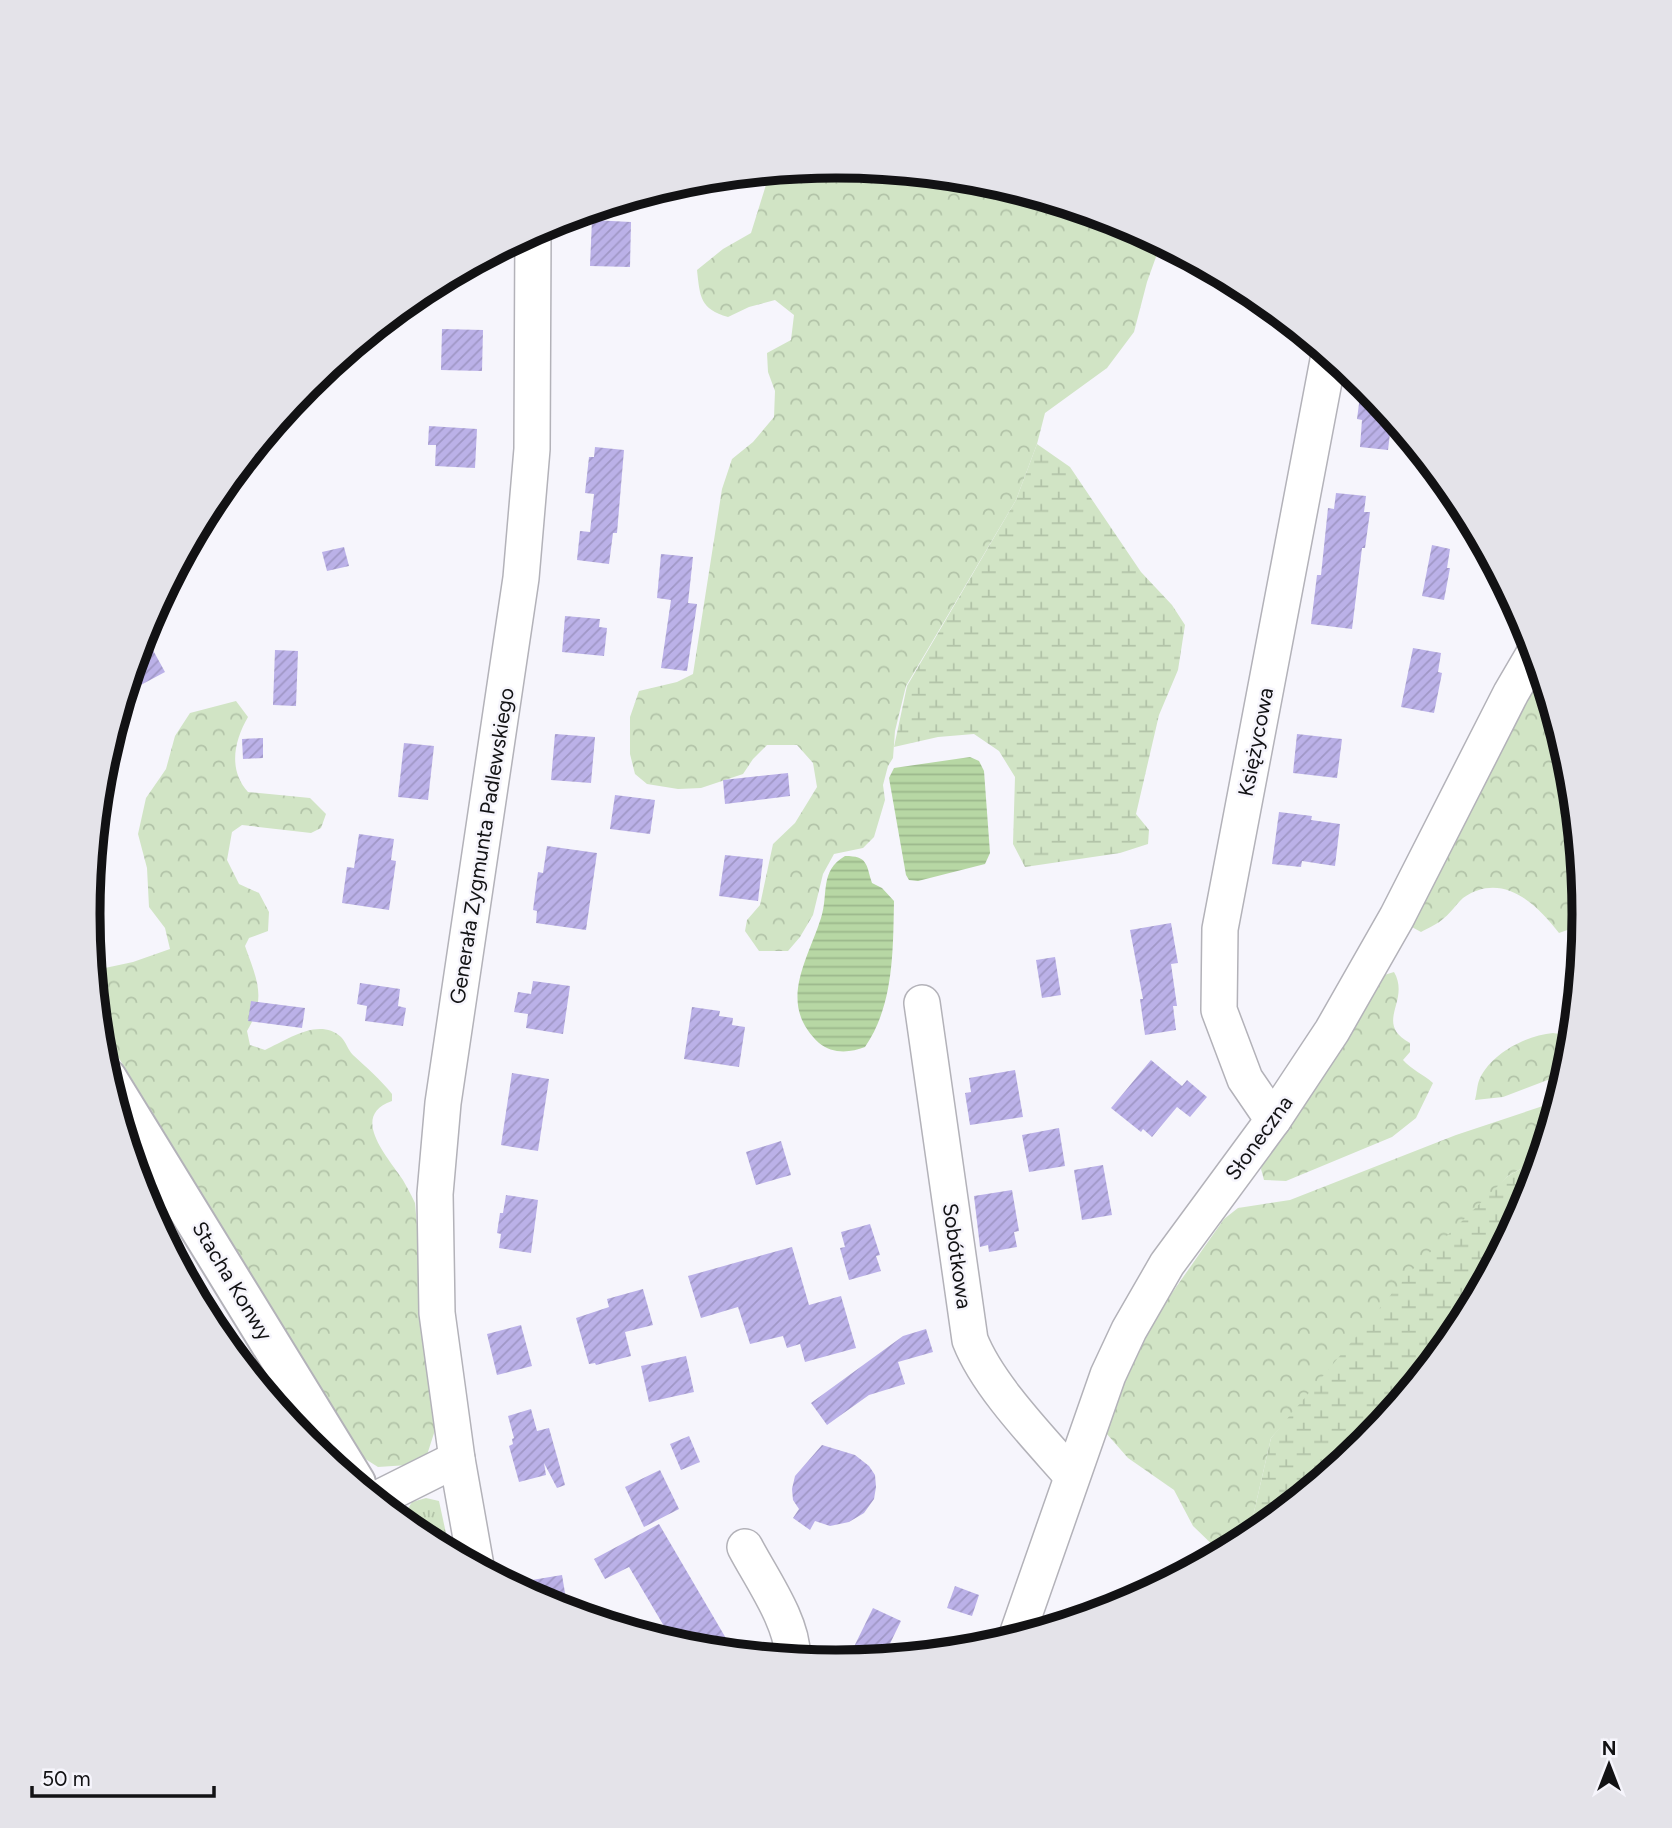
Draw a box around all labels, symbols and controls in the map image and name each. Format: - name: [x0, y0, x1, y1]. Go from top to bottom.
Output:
- street label: Księżycowa: [1233, 685, 1278, 798]
- street label: Generała Zygmunta Padlewskiego: [444, 686, 519, 1006]
- street label: Słoneczna: [1220, 1091, 1298, 1185]
- street label: Sobótkowa: [938, 1202, 977, 1310]
- street label: Stacha Konwy: [187, 1217, 278, 1345]
- north arrow: [1574, 1730, 1644, 1800]
- text: N: [1602, 1737, 1616, 1760]
- scale bar: [32, 1755, 214, 1799]
- text: 50 m: [42, 1766, 91, 1791]

